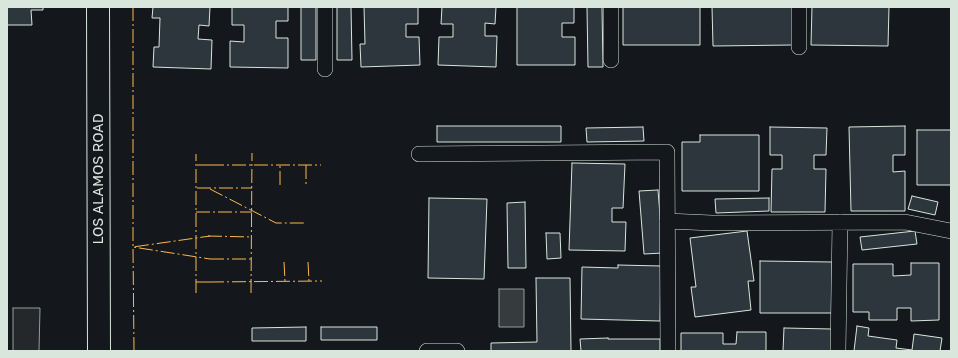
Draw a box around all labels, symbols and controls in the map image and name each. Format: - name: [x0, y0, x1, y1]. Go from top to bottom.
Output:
- street label: LOS ALAMOS ROAD: [91, 113, 107, 245]

